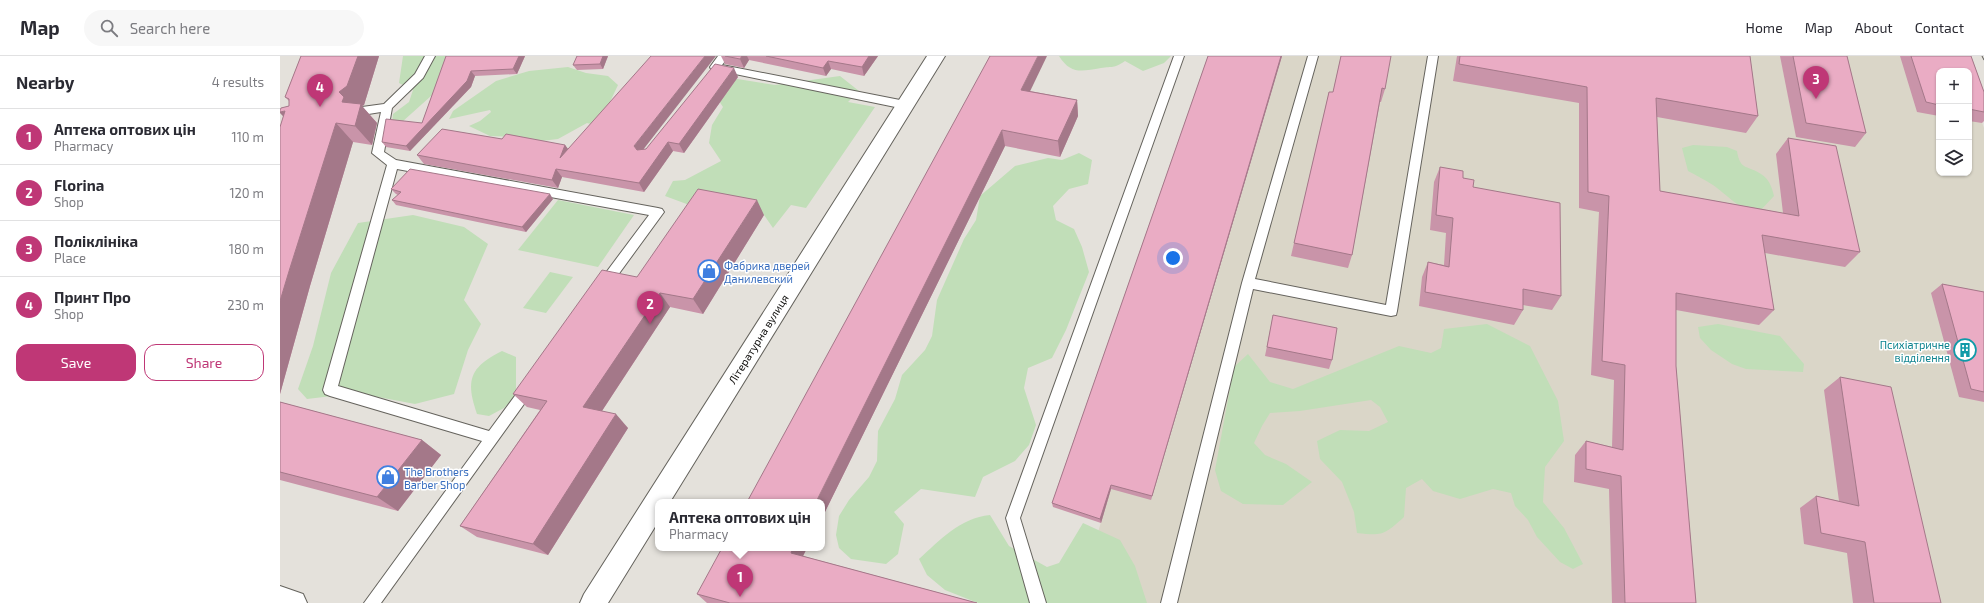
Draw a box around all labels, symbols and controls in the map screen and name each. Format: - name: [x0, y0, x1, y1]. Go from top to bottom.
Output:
- search box: [84, 10, 364, 46]
- text: Map: [20, 16, 60, 39]
- icon: search: [98, 17, 120, 39]
- text: Search here: [130, 19, 210, 37]
- text: Home: [1746, 19, 1783, 36]
- text: Map: [1805, 19, 1833, 36]
- text: About: [1855, 19, 1893, 36]
- text: Contact: [1915, 19, 1964, 36]
- pin: 3: [1803, 66, 1829, 99]
- map controls: [1936, 68, 1972, 176]
- button: +: [1936, 68, 1972, 104]
- text: Nearby: [16, 72, 74, 92]
- text: 4 results: [212, 74, 264, 90]
- pin: 4: [307, 74, 333, 107]
- button: −: [1936, 104, 1972, 140]
- text: Аптека оптових цін: [54, 120, 196, 138]
- text: 1: [26, 129, 32, 145]
- text: 110 m: [232, 129, 264, 145]
- text: Pharmacy: [54, 138, 113, 154]
- button: layers: [1936, 140, 1972, 176]
- text: Florina: [54, 176, 104, 194]
- text: 2: [25, 185, 33, 201]
- text: 120 m: [229, 185, 264, 201]
- text: Shop: [54, 194, 84, 210]
- text: Поліклініка: [54, 232, 138, 250]
- text: 3: [25, 241, 33, 257]
- text: 180 m: [229, 241, 264, 257]
- your location: [1163, 248, 1183, 268]
- text: Place: [54, 250, 86, 266]
- shop icon: Фабрика дверей Данилевский: [696, 258, 722, 284]
- place label: Фабрика дверей Данилевский: [724, 259, 810, 285]
- text: Принт Про: [54, 288, 131, 306]
- pin: 2: [637, 291, 663, 324]
- street label: Літературна вулиця: [725, 292, 792, 387]
- text: 4: [25, 297, 33, 313]
- text: 230 m: [227, 297, 264, 313]
- text: Shop: [54, 306, 84, 322]
- building icon: Психіатричне відділення: [1952, 337, 1978, 363]
- place label: Психіатричне відділення: [1880, 338, 1950, 364]
- button: Save: [16, 344, 136, 381]
- button: Share: [144, 344, 264, 381]
- shop icon: The Brothers Barber Shop: [375, 464, 401, 490]
- place label: The Brothers Barber Shop: [404, 465, 469, 491]
- popup: [655, 499, 825, 551]
- text: Аптека оптових цін: [669, 508, 811, 526]
- text: Pharmacy: [669, 526, 728, 542]
- pin: 1: [727, 564, 753, 597]

